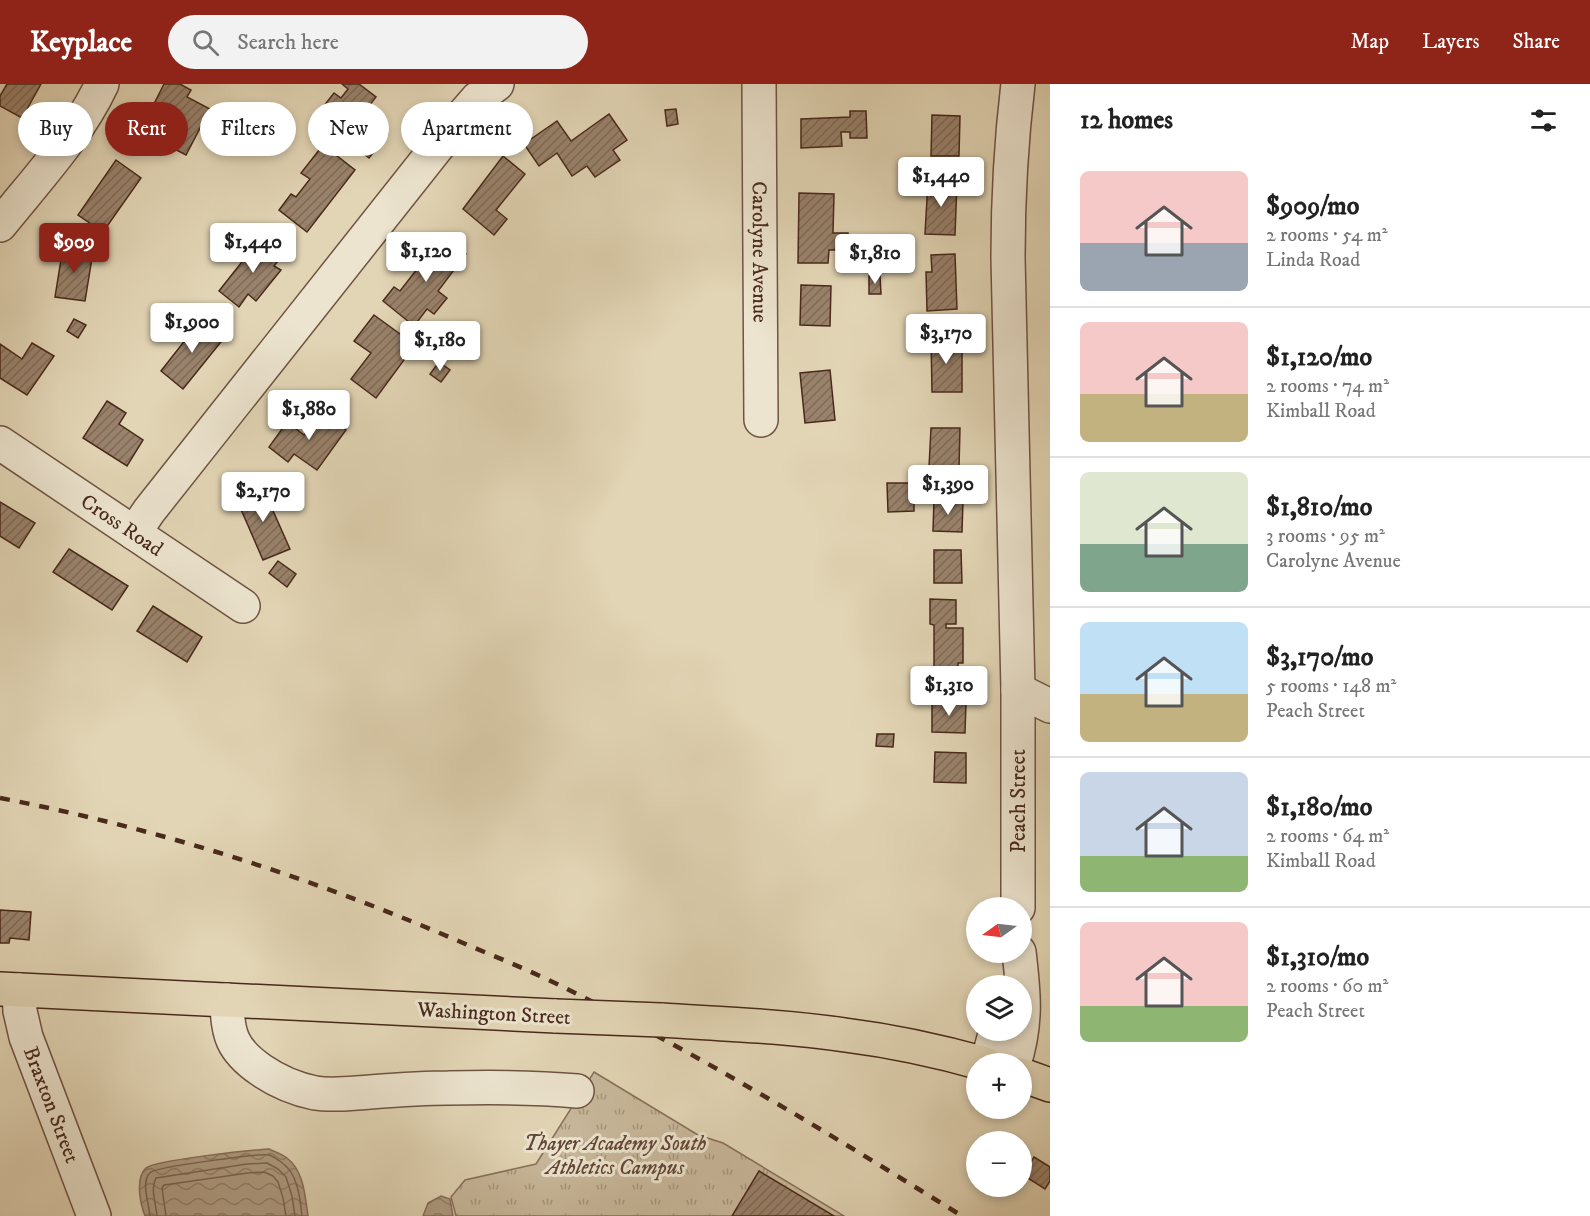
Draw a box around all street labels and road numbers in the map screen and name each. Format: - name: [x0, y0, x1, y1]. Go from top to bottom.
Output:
- street label: Carolyne Avenue: [746, 181, 772, 323]
- street label: Cross Road: [75, 489, 168, 563]
- street label: Peach Street: [1006, 749, 1032, 853]
- street label: Washington Street: [416, 997, 572, 1031]
- street label: Braxton Street: [17, 1043, 85, 1167]

